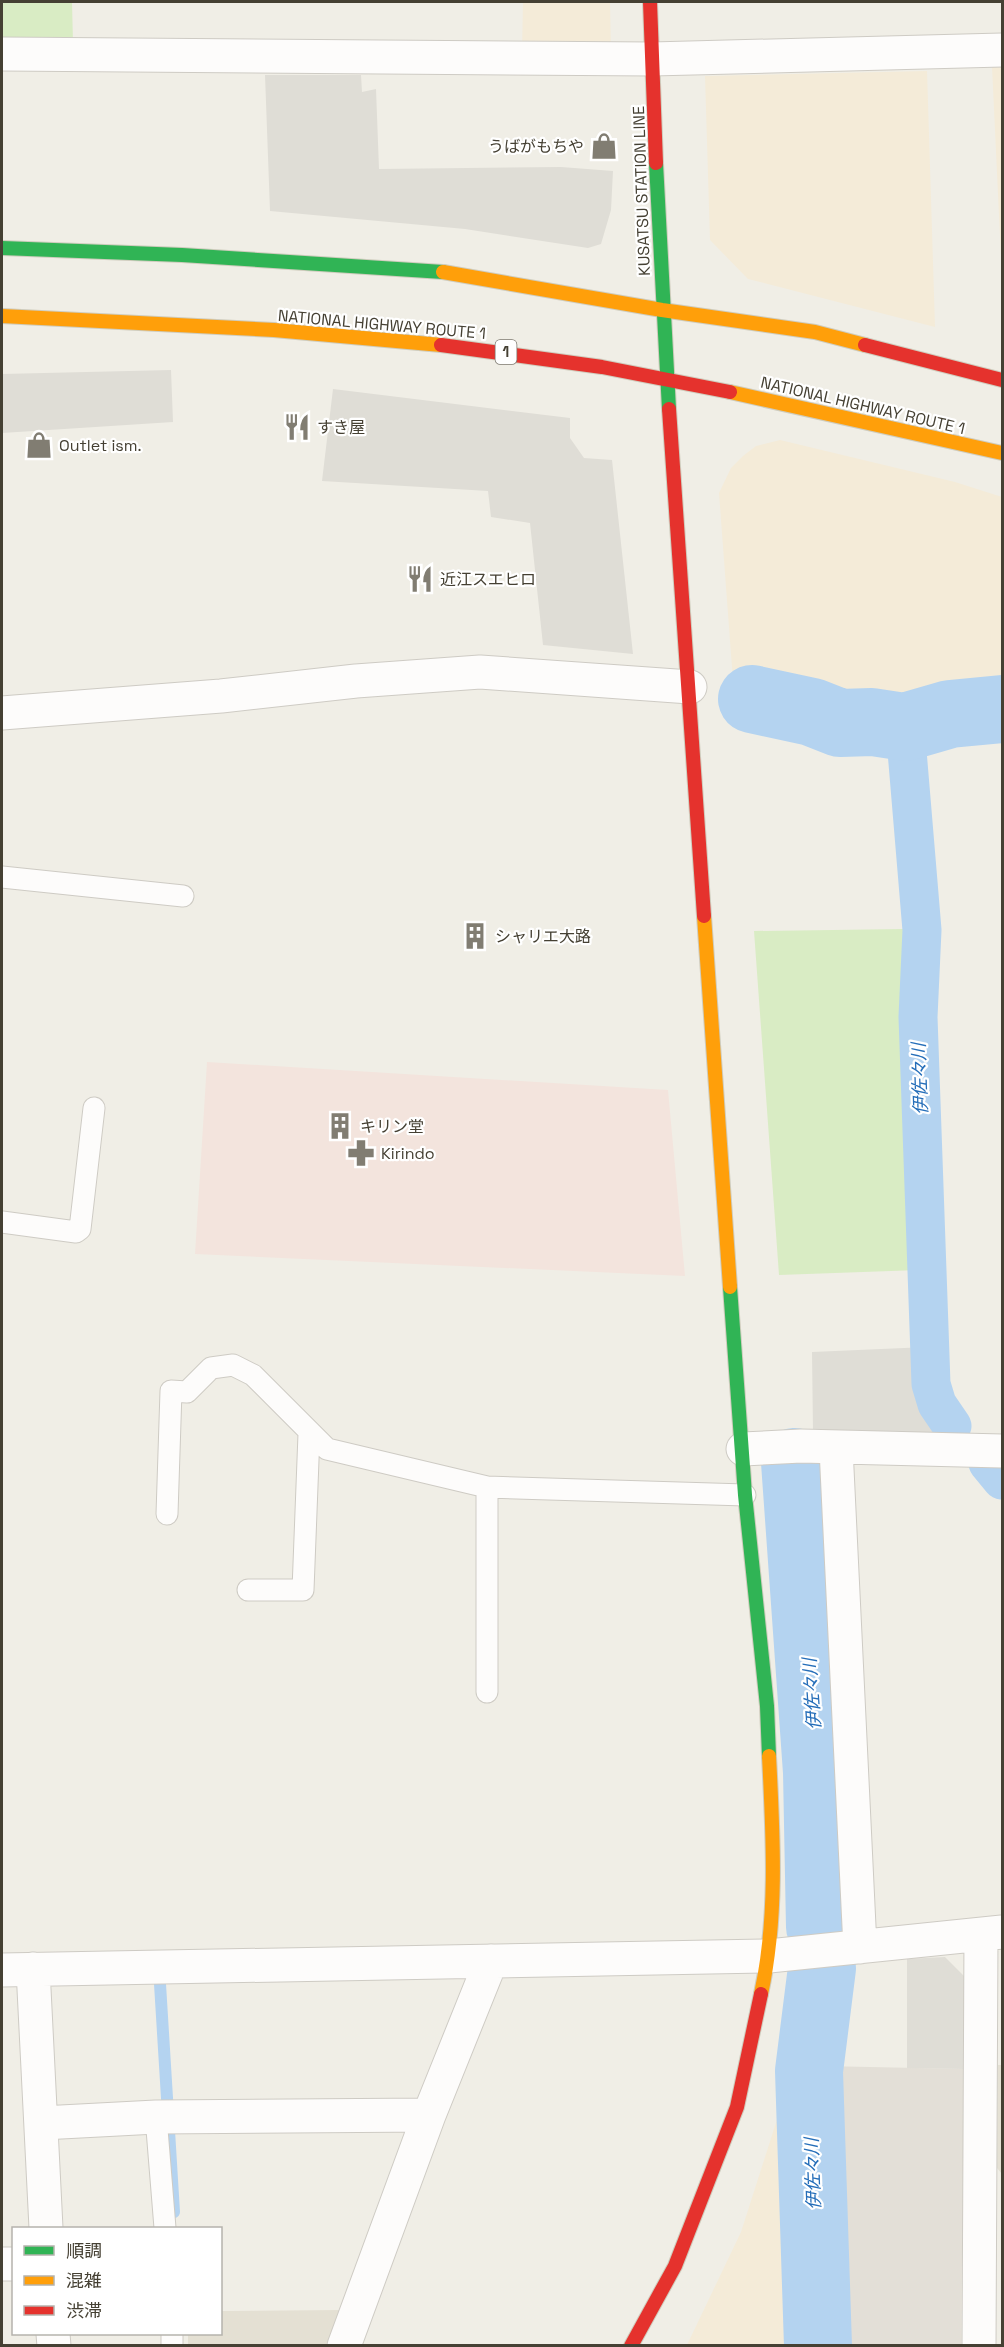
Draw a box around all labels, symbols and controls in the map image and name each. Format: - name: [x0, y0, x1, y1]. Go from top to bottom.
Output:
- street label: KUSATSU STATION LINE: [628, 106, 655, 276]
- shop icon: うばがもちや: [589, 131, 619, 161]
- place label: うばがもちや: [488, 136, 584, 157]
- street label: NATIONAL HIGHWAY ROUTE 1: [277, 305, 487, 344]
- road number: 1: [496, 340, 516, 364]
- street label: NATIONAL HIGHWAY ROUTE 1: [759, 372, 967, 439]
- restaurant icon: すき屋: [282, 412, 312, 442]
- place label: すき屋: [317, 417, 365, 438]
- shop icon: Outlet ism.: [24, 430, 54, 460]
- place label: Outlet ism.: [59, 435, 142, 456]
- restaurant icon: 近江スエヒロ: [405, 564, 435, 594]
- place label: 近江スエヒロ: [440, 569, 536, 590]
- building icon: シャリエ大路: [460, 921, 490, 951]
- place label: シャリエ大路: [495, 926, 591, 947]
- water label: 伊佐々川: [907, 1041, 932, 1115]
- building icon: キリン堂: [325, 1111, 355, 1141]
- place label: キリン堂: [360, 1116, 424, 1137]
- pharmacy icon: Kirindo: [346, 1138, 376, 1168]
- place label: Kirindo: [381, 1143, 435, 1164]
- water label: 伊佐々川: [797, 1655, 825, 1731]
- water label: 伊佐々川: [800, 2136, 825, 2210]
- legend: [12, 2227, 222, 2335]
- text: 順調: [66, 2239, 102, 2262]
- text: 混雑: [66, 2269, 102, 2292]
- text: 渋滞: [66, 2299, 102, 2322]

